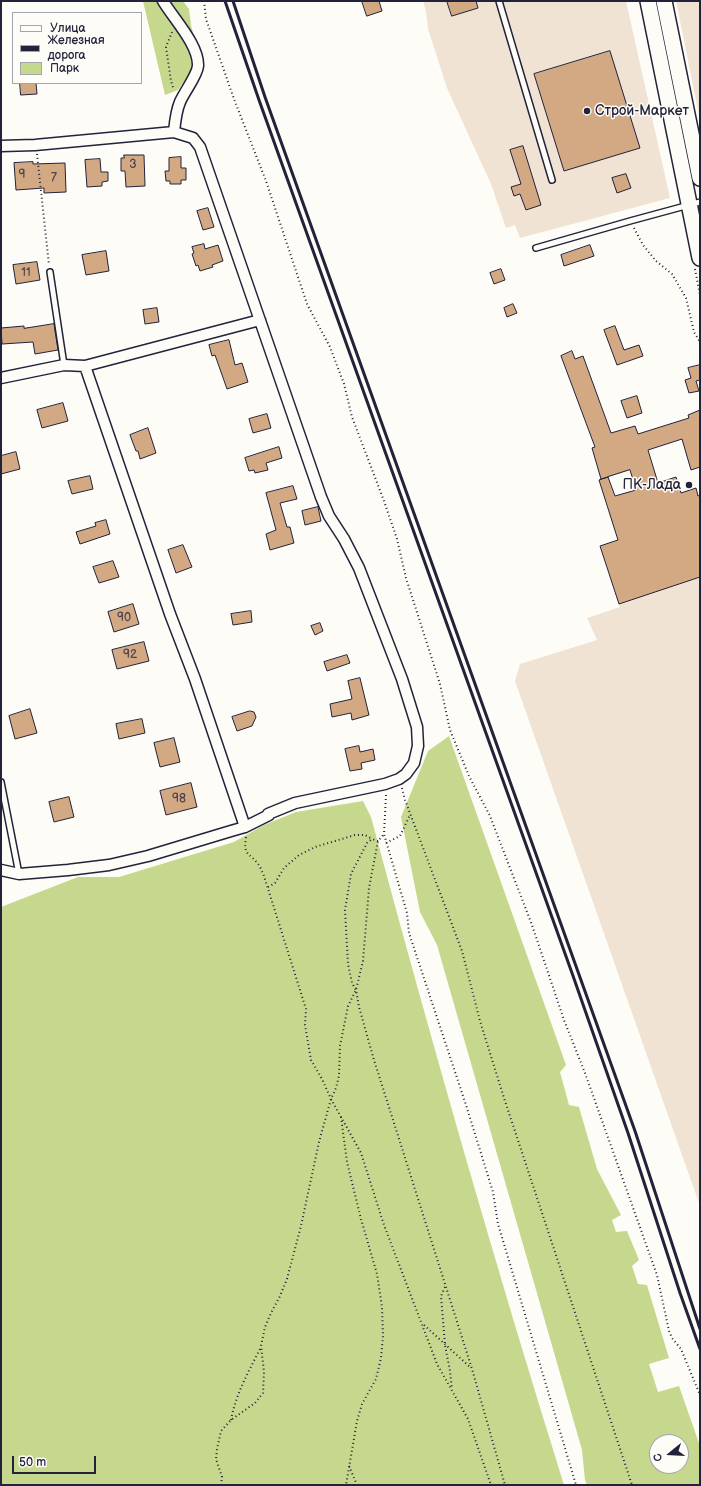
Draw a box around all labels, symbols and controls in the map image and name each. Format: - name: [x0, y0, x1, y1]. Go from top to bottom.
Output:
- legend: [12, 12, 142, 84]
- text: Улица: [50, 21, 86, 36]
- text: Железная дорога: [48, 33, 105, 63]
- text: Парк: [50, 61, 79, 76]
- place label: Строй-Маркет: [595, 103, 689, 119]
- marker: Строй-Маркет: [582, 106, 592, 116]
- house number: 3: [129, 158, 137, 172]
- house number: 9: [19, 168, 25, 182]
- house number: 7: [51, 171, 57, 185]
- house number: 11: [21, 266, 31, 280]
- place label: ПК-Лада: [622, 477, 681, 493]
- marker: ПК-Лада: [684, 480, 694, 490]
- house number: 90: [117, 611, 131, 625]
- house number: 92: [123, 648, 137, 662]
- house number: 98: [172, 792, 186, 806]
- north arrow: [649, 1434, 689, 1474]
- scale bar: [14, 1448, 98, 1474]
- text: С: [651, 1452, 665, 1463]
- text: 50 m: [19, 1455, 46, 1470]

